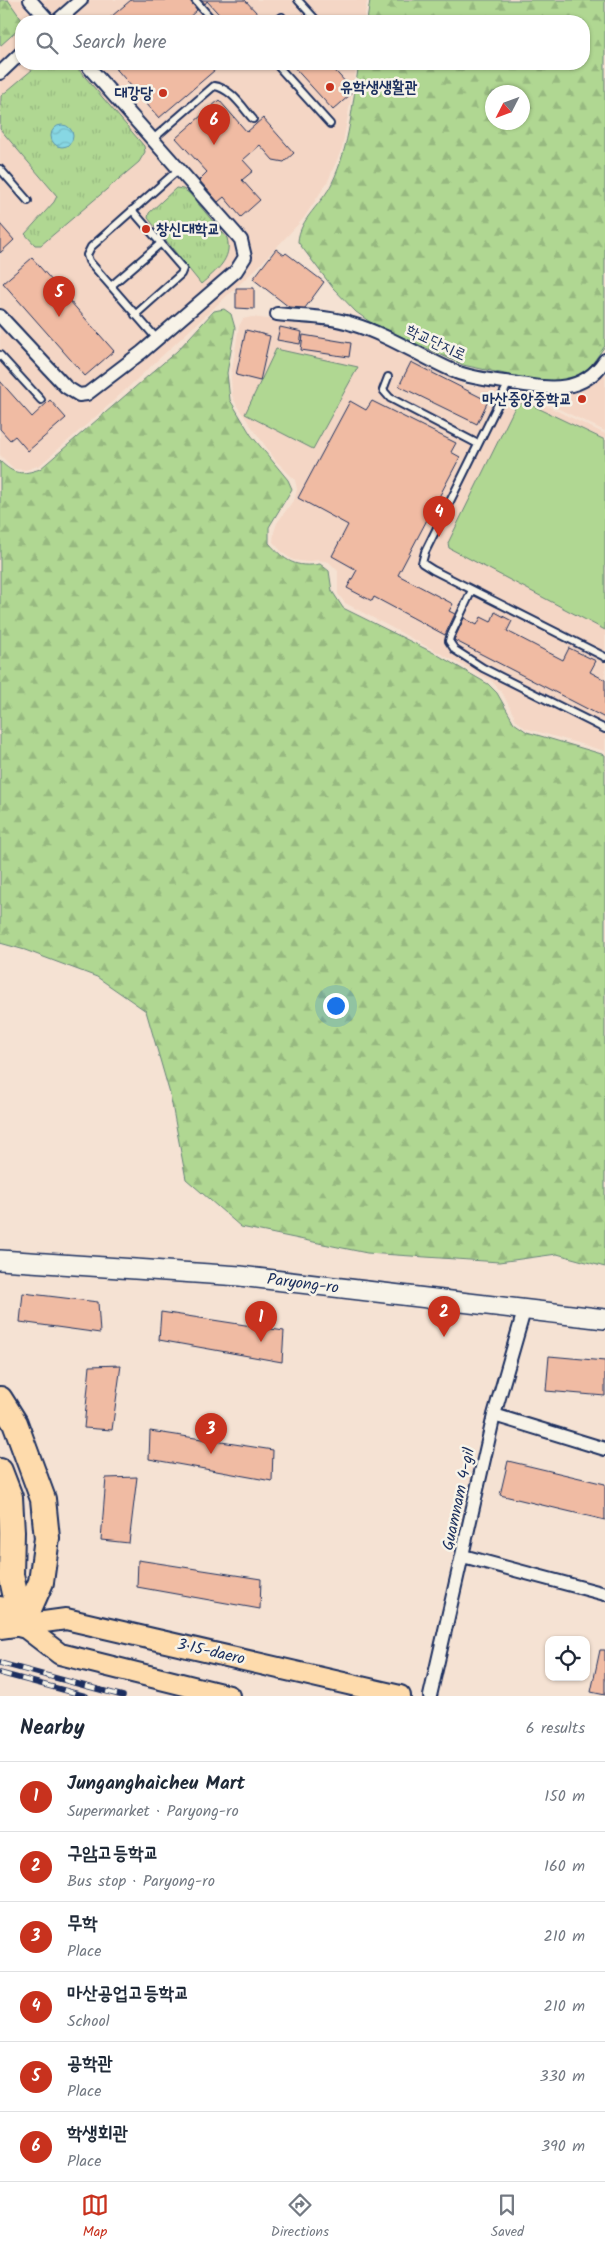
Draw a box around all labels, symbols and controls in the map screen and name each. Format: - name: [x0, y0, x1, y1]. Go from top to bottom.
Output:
- search box: [15, 15, 590, 70]
- text: Search here: [73, 28, 167, 58]
- icon: search: [33, 29, 61, 57]
- place label: 유학생생활관: [340, 75, 417, 100]
- place label: 대강당: [114, 81, 153, 106]
- marker: 유학생생활관: [324, 81, 336, 93]
- north arrow: [485, 85, 530, 130]
- marker: 대강당: [157, 87, 169, 99]
- pin: 6: [198, 104, 230, 145]
- place label: 창신대학교: [156, 217, 220, 242]
- marker: 창신대학교: [140, 223, 152, 235]
- pin: 5: [43, 276, 75, 317]
- street label: 학교단지로: [402, 318, 470, 368]
- place label: 마산중앙중학교: [482, 387, 572, 412]
- marker: 마산중앙중학교: [576, 393, 588, 405]
- pin: 4: [423, 496, 455, 537]
- your location: [323, 993, 349, 1019]
- street label: Paryong-ro: [266, 1267, 340, 1301]
- pin: 2: [428, 1296, 460, 1337]
- pin: 1: [245, 1301, 277, 1342]
- pin: 3: [195, 1413, 227, 1454]
- street label: Guamnam 4-gil: [436, 1445, 482, 1553]
- street label: 3·15-daero: [175, 1632, 247, 1672]
- map controls: [545, 1636, 590, 1681]
- button: locate: [545, 1636, 590, 1681]
- text: Nearby: [20, 1712, 85, 1745]
- text: 6 results: [526, 1716, 585, 1741]
- text: Junganghaicheu Mart: [67, 1769, 245, 1799]
- text: 1: [34, 1784, 38, 1809]
- text: 150 m: [544, 1784, 585, 1809]
- text: Supermarket · Paryong-ro: [67, 1799, 239, 1824]
- text: 구암고등학교: [67, 1839, 159, 1869]
- text: 2: [31, 1854, 41, 1879]
- text: 160 m: [544, 1854, 585, 1879]
- text: Bus stop · Paryong-ro: [67, 1869, 215, 1894]
- text: 무학: [67, 1909, 98, 1939]
- text: 3: [32, 1924, 40, 1949]
- text: 210 m: [544, 1924, 585, 1949]
- text: Place: [67, 1939, 101, 1964]
- text: 마산공업고등학교: [67, 1979, 189, 2009]
- text: 4: [32, 1994, 40, 2019]
- text: 210 m: [544, 1994, 585, 2019]
- text: School: [67, 2009, 110, 2034]
- text: 공학관: [67, 2049, 113, 2079]
- text: 5: [32, 2064, 40, 2089]
- text: 330 m: [540, 2064, 585, 2089]
- text: Place: [67, 2079, 101, 2104]
- text: 학생회관: [67, 2119, 128, 2149]
- text: 6: [32, 2134, 40, 2159]
- text: 390 m: [541, 2134, 585, 2159]
- text: Place: [67, 2149, 101, 2174]
- tab: Map: [81, 2191, 109, 2243]
- tab: Directions: [271, 2191, 329, 2243]
- tab: Saved: [491, 2191, 524, 2243]

